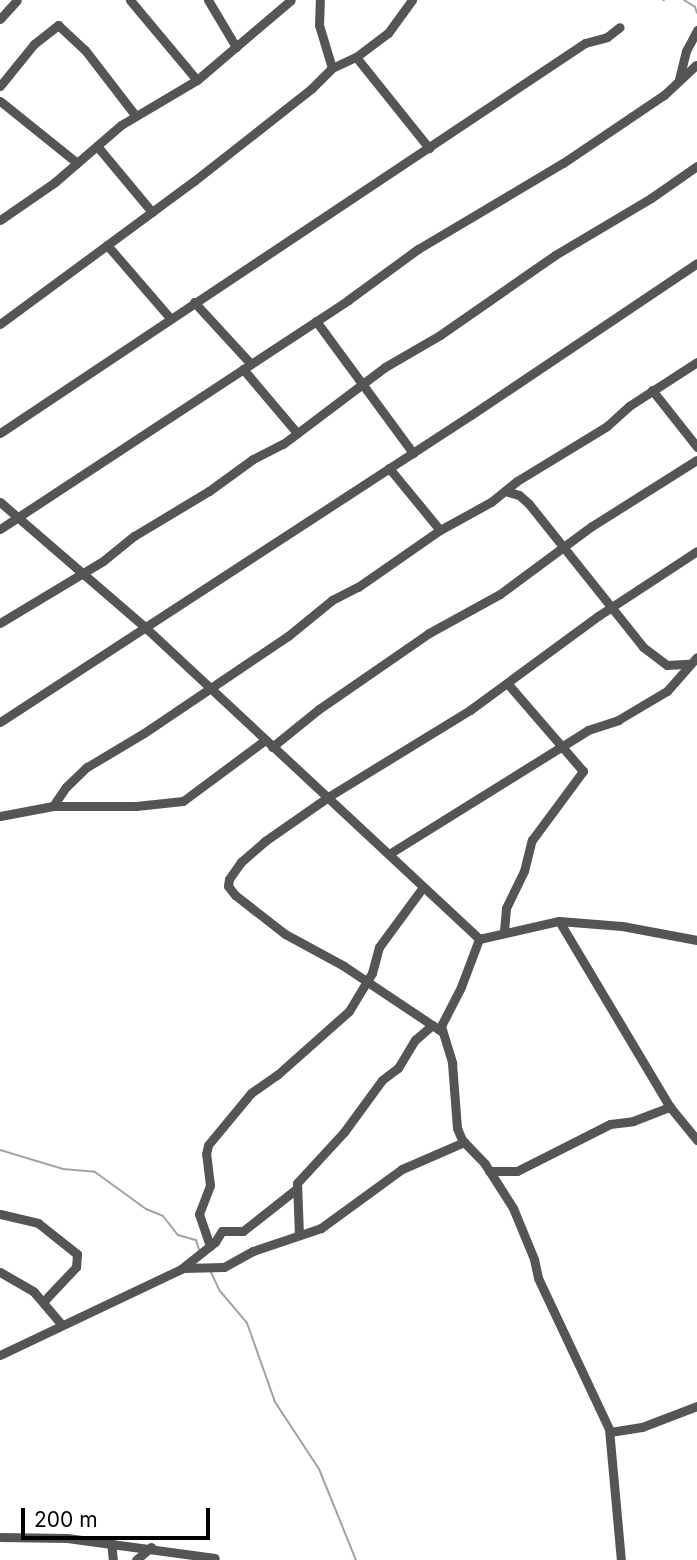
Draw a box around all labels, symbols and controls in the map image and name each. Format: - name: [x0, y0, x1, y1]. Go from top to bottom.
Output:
- scale bar: [24, 1494, 214, 1538]
- text: 200 m: [34, 1507, 98, 1532]

